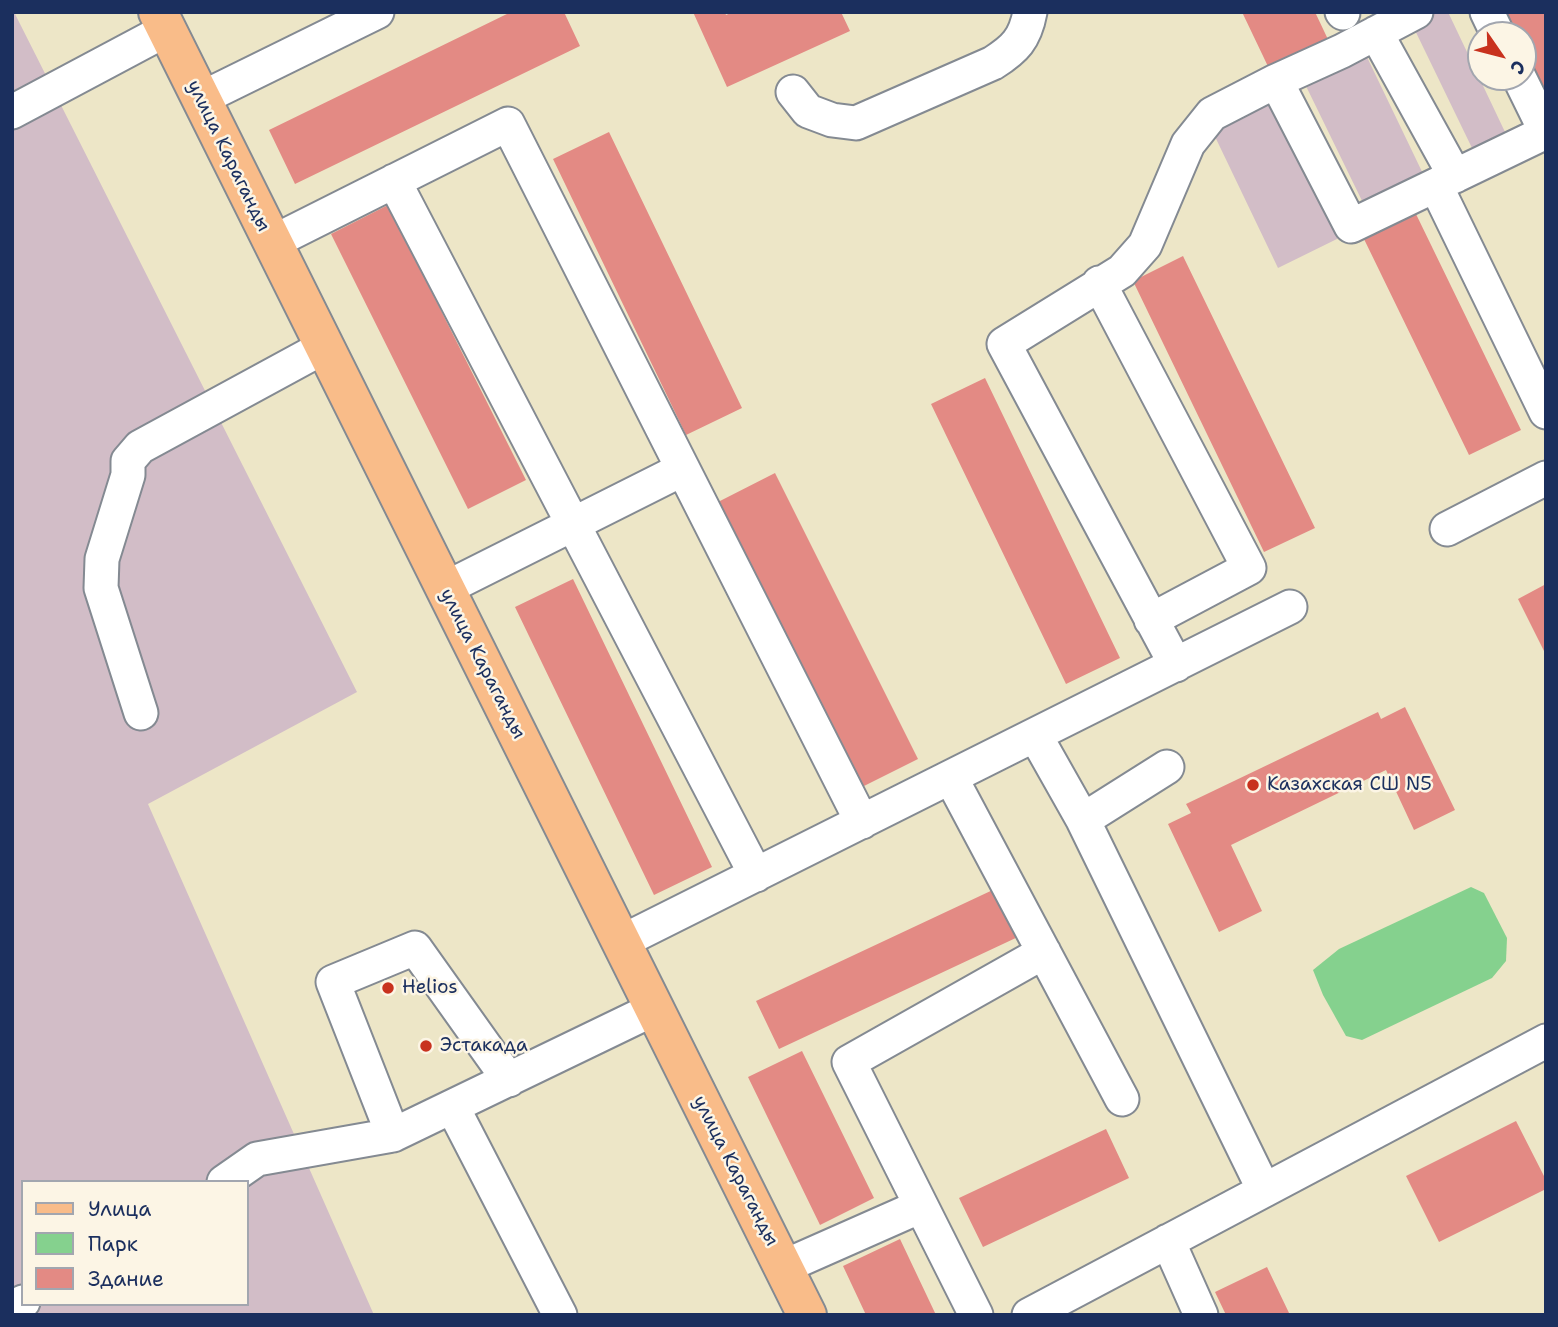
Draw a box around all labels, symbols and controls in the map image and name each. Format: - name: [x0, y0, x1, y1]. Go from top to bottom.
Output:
- north arrow: [1467, 21, 1537, 91]
- text: С: [1504, 55, 1532, 79]
- street label: улица Караганды: [181, 77, 275, 235]
- street label: улица Караганды: [434, 585, 530, 743]
- place label: Казахская СШ N5: [1267, 774, 1432, 796]
- marker: Казахская СШ N5: [1245, 777, 1261, 793]
- place label: Helios: [402, 977, 458, 999]
- marker: Helios: [380, 980, 396, 996]
- place label: Эстакада: [440, 1035, 528, 1057]
- marker: Эстакада: [418, 1038, 434, 1054]
- street label: улица Караганды: [687, 1092, 783, 1250]
- legend: [21, 1180, 248, 1306]
- text: Улица: [88, 1195, 151, 1223]
- text: Парк: [88, 1230, 138, 1258]
- text: Здание: [88, 1265, 164, 1293]

